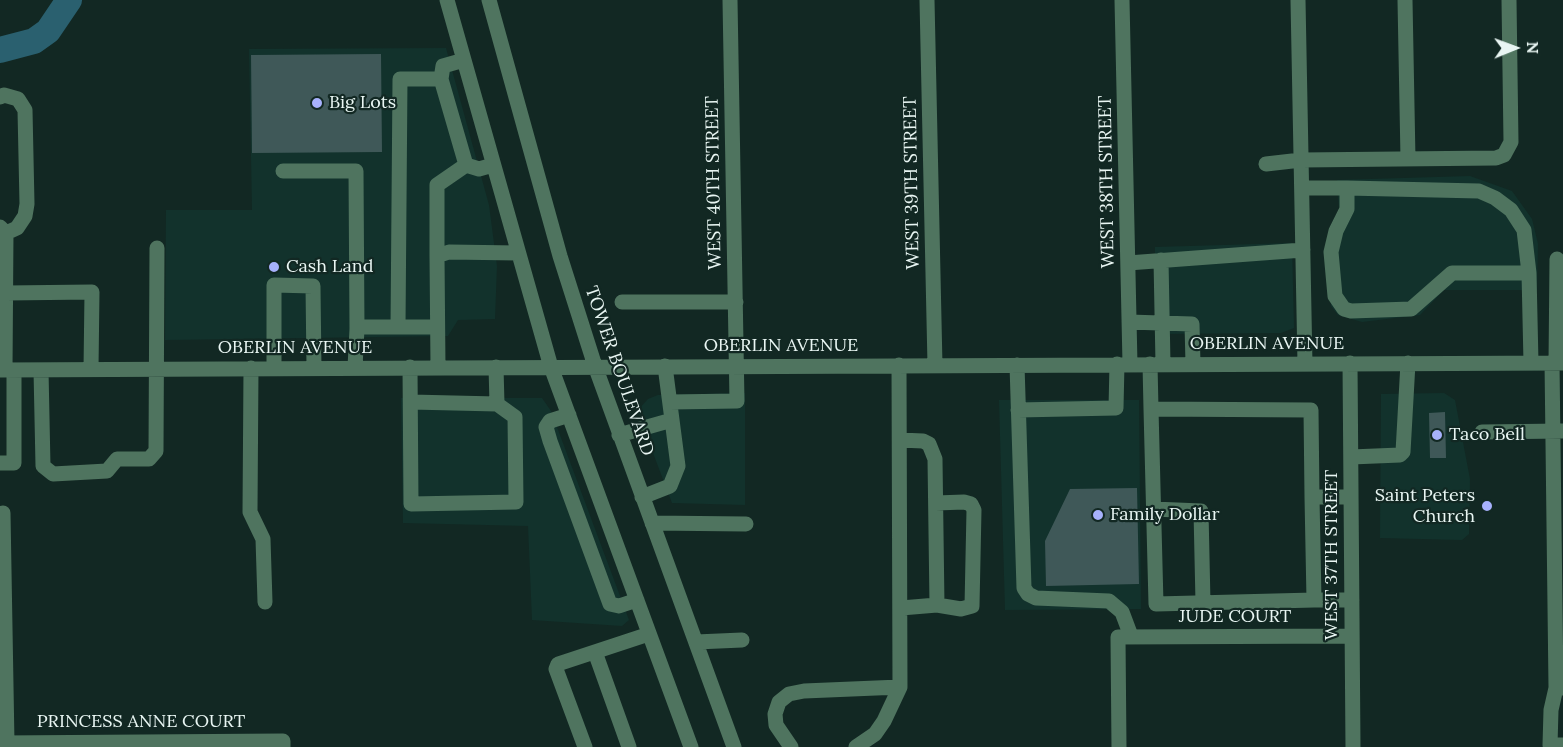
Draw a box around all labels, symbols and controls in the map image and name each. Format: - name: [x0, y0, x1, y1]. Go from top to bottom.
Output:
- north arrow: [1485, 18, 1545, 78]
- text: N: [1523, 41, 1543, 54]
- place label: Big Lots: [329, 92, 396, 114]
- street label: WEST 38TH STREET: [1095, 95, 1119, 269]
- marker: Big Lots: [310, 96, 324, 110]
- street label: WEST 40TH STREET: [702, 96, 726, 270]
- street label: WEST 39TH STREET: [900, 96, 924, 270]
- place label: Cash Land: [286, 256, 373, 278]
- marker: Cash Land: [267, 260, 281, 274]
- street label: TOWER BOULEVARD: [580, 283, 658, 459]
- street label: OBERLIN AVENUE: [1190, 333, 1344, 355]
- street label: OBERLIN AVENUE: [704, 335, 858, 357]
- street label: OBERLIN AVENUE: [218, 337, 372, 359]
- place label: Taco Bell: [1449, 424, 1525, 446]
- marker: Taco Bell: [1430, 428, 1444, 442]
- street label: WEST 37TH STREET: [1321, 470, 1343, 640]
- place label: Saint Peters Church: [1375, 485, 1475, 528]
- marker: Saint Peters Church: [1480, 499, 1494, 513]
- place label: Family Dollar: [1110, 504, 1219, 526]
- marker: Family Dollar: [1091, 508, 1105, 522]
- street label: JUDE COURT: [1179, 606, 1291, 628]
- street label: PRINCESS ANNE COURT: [37, 711, 245, 733]

